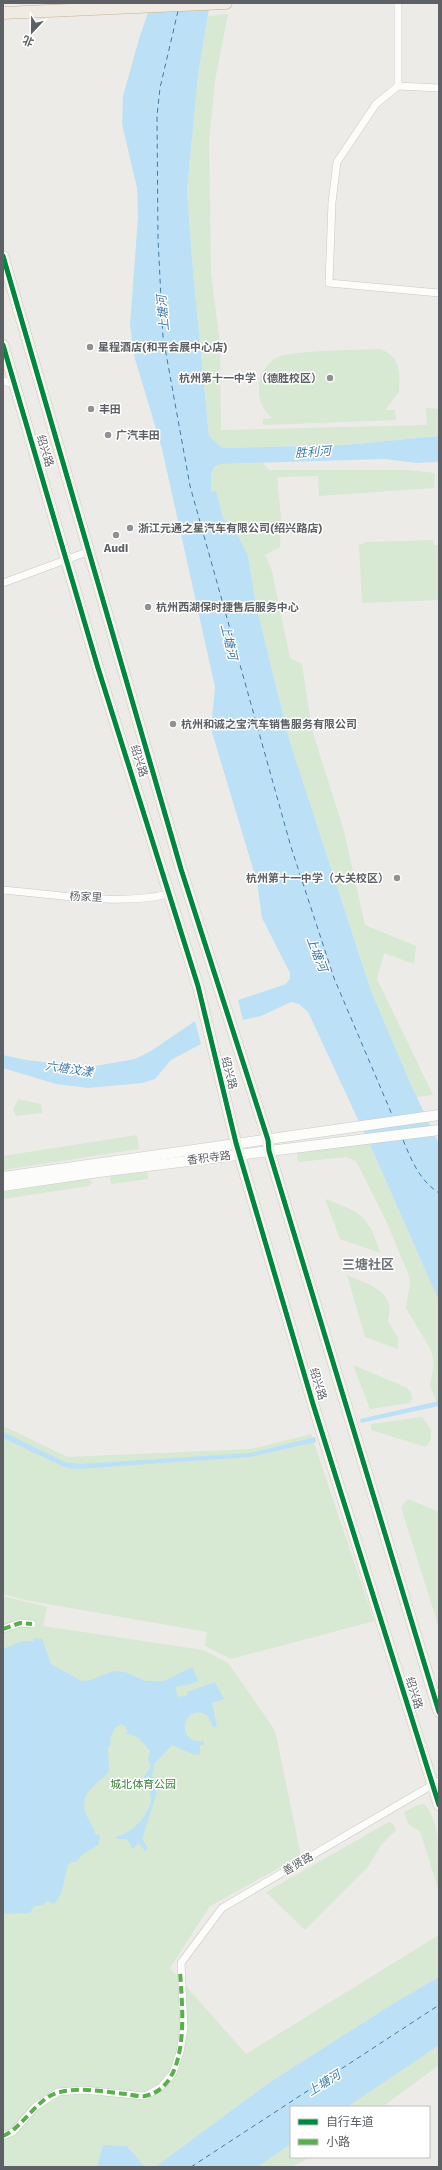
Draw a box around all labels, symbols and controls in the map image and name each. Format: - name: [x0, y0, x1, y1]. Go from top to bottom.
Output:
- north arrow: [12, 12, 52, 52]
- text: 北: [21, 33, 36, 49]
- water label: 上塘河: [154, 292, 172, 332]
- place label: 星程酒店(和平会展中心店): [98, 341, 228, 354]
- marker: 星程酒店(和平会展中心店): [85, 342, 95, 352]
- place label: 杭州第十一中学（德胜校区）: [179, 372, 322, 385]
- marker: 杭州第十一中学（德胜校区）: [325, 373, 335, 383]
- place label: 丰田: [99, 403, 121, 416]
- marker: 丰田: [86, 404, 96, 414]
- place label: 广汽丰田: [116, 429, 160, 442]
- marker: 广汽丰田: [103, 430, 113, 440]
- street label: 绍兴路: [34, 433, 56, 469]
- water label: 胜利河: [295, 444, 333, 460]
- place label: 浙江元通之星汽车有限公司(绍兴路店): [138, 522, 323, 535]
- marker: 浙江元通之星汽车有限公司(绍兴路店): [125, 523, 135, 533]
- marker: Audi: [111, 530, 121, 540]
- place label: Audi: [104, 542, 128, 555]
- place label: 杭州西湖保时捷售后服务中心: [156, 601, 299, 614]
- marker: 杭州西湖保时捷售后服务中心: [143, 602, 153, 612]
- water label: 上塘河: [218, 623, 240, 663]
- place label: 杭州和诚之宝汽车销售服务有限公司: [181, 718, 357, 731]
- marker: 杭州和诚之宝汽车销售服务有限公司: [168, 719, 178, 729]
- street label: 绍兴路: [128, 743, 150, 779]
- place label: 杭州第十一中学（大关校区）: [246, 872, 389, 885]
- marker: 杭州第十一中学（大关校区）: [392, 873, 402, 883]
- street label: 杨家里: [69, 890, 103, 904]
- water label: 上塘河: [304, 935, 331, 975]
- street label: 绍兴路: [219, 1055, 239, 1091]
- water label: 六塘汶漾: [44, 1059, 96, 1080]
- street label: 香积寺路: [186, 1149, 232, 1167]
- district label: 三塘社区: [342, 1257, 394, 1272]
- street label: 绍兴路: [307, 1366, 329, 1402]
- street label: 绍兴路: [403, 1675, 425, 1711]
- park label: 城北体育公园: [110, 1778, 176, 1791]
- street label: 善贤路: [280, 1850, 316, 1878]
- water label: 上塘河: [305, 2066, 345, 2098]
- legend: [290, 2106, 430, 2158]
- text: 自行车道: [326, 2115, 374, 2129]
- text: 小路: [326, 2135, 350, 2149]

